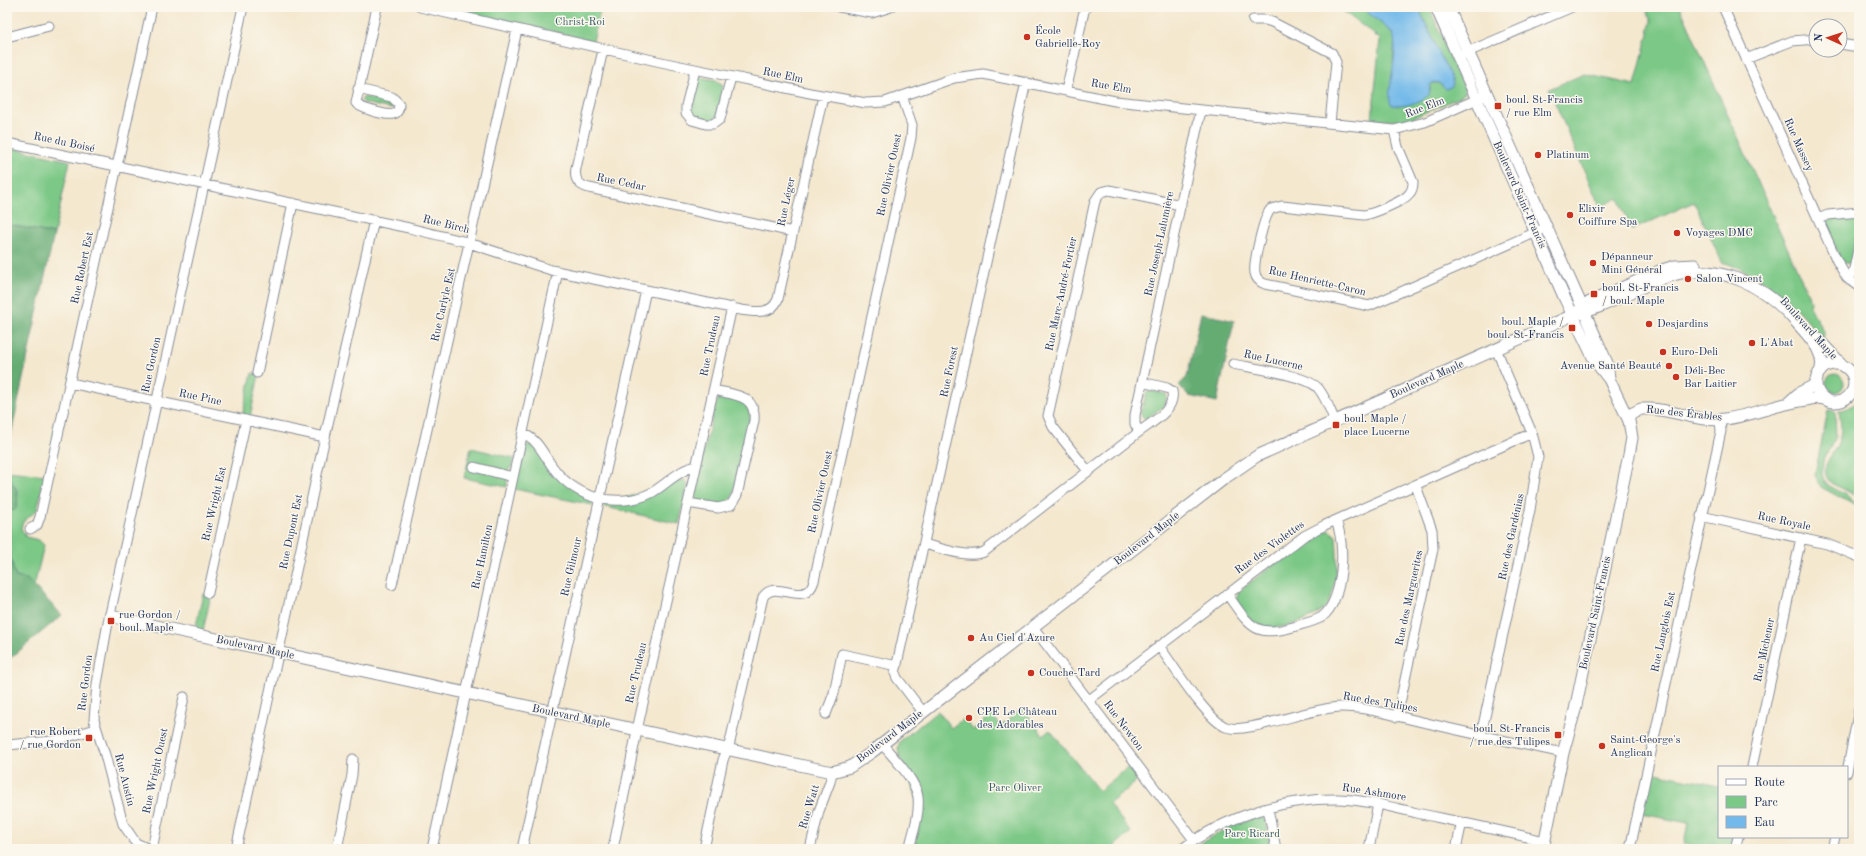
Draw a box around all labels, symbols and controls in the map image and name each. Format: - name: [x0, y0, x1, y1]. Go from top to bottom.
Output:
- park label: Christ-Roi: [555, 17, 605, 28]
- north arrow: [1808, 18, 1848, 58]
- place label: École Gabrielle-Roy: [1035, 24, 1101, 50]
- marker: École Gabrielle-Roy: [1022, 32, 1032, 42]
- text: N: [1814, 32, 1825, 42]
- street label: Rue Elm: [762, 66, 805, 86]
- street label: Rue Elm: [1090, 78, 1132, 96]
- street label: Rue Elm: [1404, 95, 1446, 121]
- place label: boul. St-Francis / rue Elm: [1506, 95, 1583, 119]
- marker: boul. St-Francis / rue Elm: [1493, 101, 1503, 111]
- street label: Rue Massey: [1781, 117, 1815, 173]
- street label: Rue du Boisé: [32, 131, 96, 155]
- street label: Rue Olivier Ouest: [876, 133, 904, 217]
- street label: Boulevard Saint-Francis: [1490, 140, 1548, 250]
- marker: Platinum: [1533, 150, 1543, 160]
- place label: Platinum: [1546, 150, 1590, 161]
- street label: Rue Cedar: [595, 172, 647, 194]
- street label: Rue Léger: [776, 176, 798, 228]
- street label: Rue Joseph-Lalumière: [1144, 191, 1176, 297]
- place label: Elixir Coiffure Spa: [1578, 204, 1638, 228]
- marker: Elixir Coiffure Spa: [1565, 210, 1575, 220]
- street label: Rue Birch: [422, 214, 471, 236]
- marker: Voyages DMC: [1672, 228, 1682, 238]
- place label: Voyages DMC: [1685, 228, 1753, 239]
- street label: Rue Robert Est: [70, 231, 96, 305]
- street label: Rue Marc-André-Fortier: [1044, 235, 1080, 352]
- place label: Dépanneur Mini Général: [1601, 252, 1662, 276]
- marker: Dépanneur Mini Général: [1588, 258, 1598, 268]
- street label: Rue Henriette-Caron: [1267, 265, 1367, 299]
- street label: Rue Carlyle Est: [430, 267, 458, 343]
- marker: Salon Vincent: [1683, 274, 1693, 284]
- place label: Salon Vincent: [1696, 274, 1762, 285]
- place label: boul. St-Francis / boul. Maple: [1602, 283, 1679, 307]
- marker: boul. St-Francis / boul. Maple: [1589, 289, 1599, 299]
- street label: Boulevard Maple: [1777, 296, 1839, 362]
- street label: Rue Trudeau: [699, 314, 723, 378]
- place label: boul. Maple / boul. St-Francis: [1487, 317, 1564, 341]
- marker: Desjardins: [1644, 319, 1654, 329]
- place label: Desjardins: [1657, 319, 1709, 330]
- marker: boul. Maple / boul. St-Francis: [1567, 323, 1577, 333]
- street label: Rue Gordon: [141, 336, 163, 394]
- marker: L'Abat: [1747, 338, 1757, 348]
- place label: L'Abat: [1760, 338, 1793, 349]
- street label: Rue Forest: [939, 345, 961, 399]
- marker: Euro-Deli: [1658, 347, 1668, 357]
- place label: Euro-Deli: [1671, 347, 1718, 358]
- street label: Rue Lucerne: [1242, 349, 1304, 373]
- street label: Boulevard Maple: [1388, 359, 1466, 401]
- place label: Avenue Santé Beauté: [1560, 361, 1661, 372]
- marker: Avenue Santé Beauté: [1664, 361, 1674, 371]
- place label: Déli-Bec Bar Laitier: [1684, 366, 1737, 390]
- marker: Déli-Bec Bar Laitier: [1671, 372, 1681, 382]
- street label: Rue Pine: [178, 388, 222, 408]
- street label: Rue des Érables: [1645, 403, 1723, 423]
- place label: boul. Maple / place Lucerne: [1344, 414, 1410, 438]
- marker: boul. Maple / place Lucerne: [1331, 420, 1341, 430]
- street label: Rue Olivier Ouest: [807, 450, 835, 534]
- street label: Rue Wright Est: [201, 466, 229, 542]
- street label: Rue des Gardénias: [1497, 492, 1527, 581]
- street label: Rue Dupont Est: [279, 493, 305, 571]
- street label: Boulevard Maple: [1112, 510, 1182, 568]
- street label: Rue Royale: [1756, 511, 1812, 533]
- street label: Rue des Violettes: [1233, 519, 1307, 577]
- street label: Rue Hamilton: [471, 524, 495, 590]
- street label: Rue Gilmour: [560, 536, 584, 598]
- street label: Rue des Marguerites: [1394, 549, 1426, 647]
- street label: Boulevard Saint-Francis: [1579, 555, 1613, 671]
- street label: Rue Langlois Est: [1650, 591, 1678, 673]
- place label: rue Gordon / boul. Maple: [119, 610, 181, 634]
- marker: rue Gordon / boul. Maple: [106, 616, 116, 626]
- street label: Rue Michener: [1753, 616, 1777, 683]
- marker: Au Ciel d'Azure: [966, 633, 976, 643]
- place label: Au Ciel d'Azure: [979, 633, 1055, 644]
- street label: Boulevard Maple: [215, 634, 295, 662]
- street label: Rue Trudeau: [625, 641, 649, 705]
- street label: Rue Gordon: [77, 654, 95, 712]
- marker: Couche-Tard: [1026, 668, 1036, 678]
- place label: Couche-Tard: [1039, 668, 1101, 679]
- street label: Rue des Tulipes: [1342, 691, 1418, 715]
- street label: Rue Newton: [1101, 699, 1145, 753]
- street label: Boulevard Maple: [531, 703, 611, 731]
- place label: CPE Le Château des Adorables: [977, 707, 1057, 731]
- street label: Boulevard Maple: [855, 709, 925, 765]
- marker: CPE Le Château des Adorables: [964, 713, 974, 723]
- place label: boul. St-Francis / rue des Tulipes: [1470, 724, 1550, 748]
- place label: rue Robert / rue Gordon: [19, 727, 81, 751]
- street label: Rue Wright Ouest: [142, 727, 170, 815]
- marker: boul. St-Francis / rue des Tulipes: [1553, 730, 1563, 740]
- marker: rue Robert / rue Gordon: [84, 733, 94, 743]
- place label: Saint-George's Anglican: [1610, 735, 1681, 759]
- marker: Saint-George's Anglican: [1597, 741, 1607, 751]
- street label: Rue Austin: [112, 753, 136, 807]
- legend: [1718, 766, 1848, 838]
- text: Route: [1754, 777, 1785, 789]
- street label: Rue Ashmore: [1341, 782, 1407, 804]
- street label: Rue Watt: [798, 783, 822, 831]
- park label: Parc Oliver: [988, 783, 1042, 794]
- text: Parc: [1754, 797, 1778, 809]
- text: Eau: [1754, 817, 1775, 829]
- park label: Parc Ricard: [1224, 829, 1280, 840]

